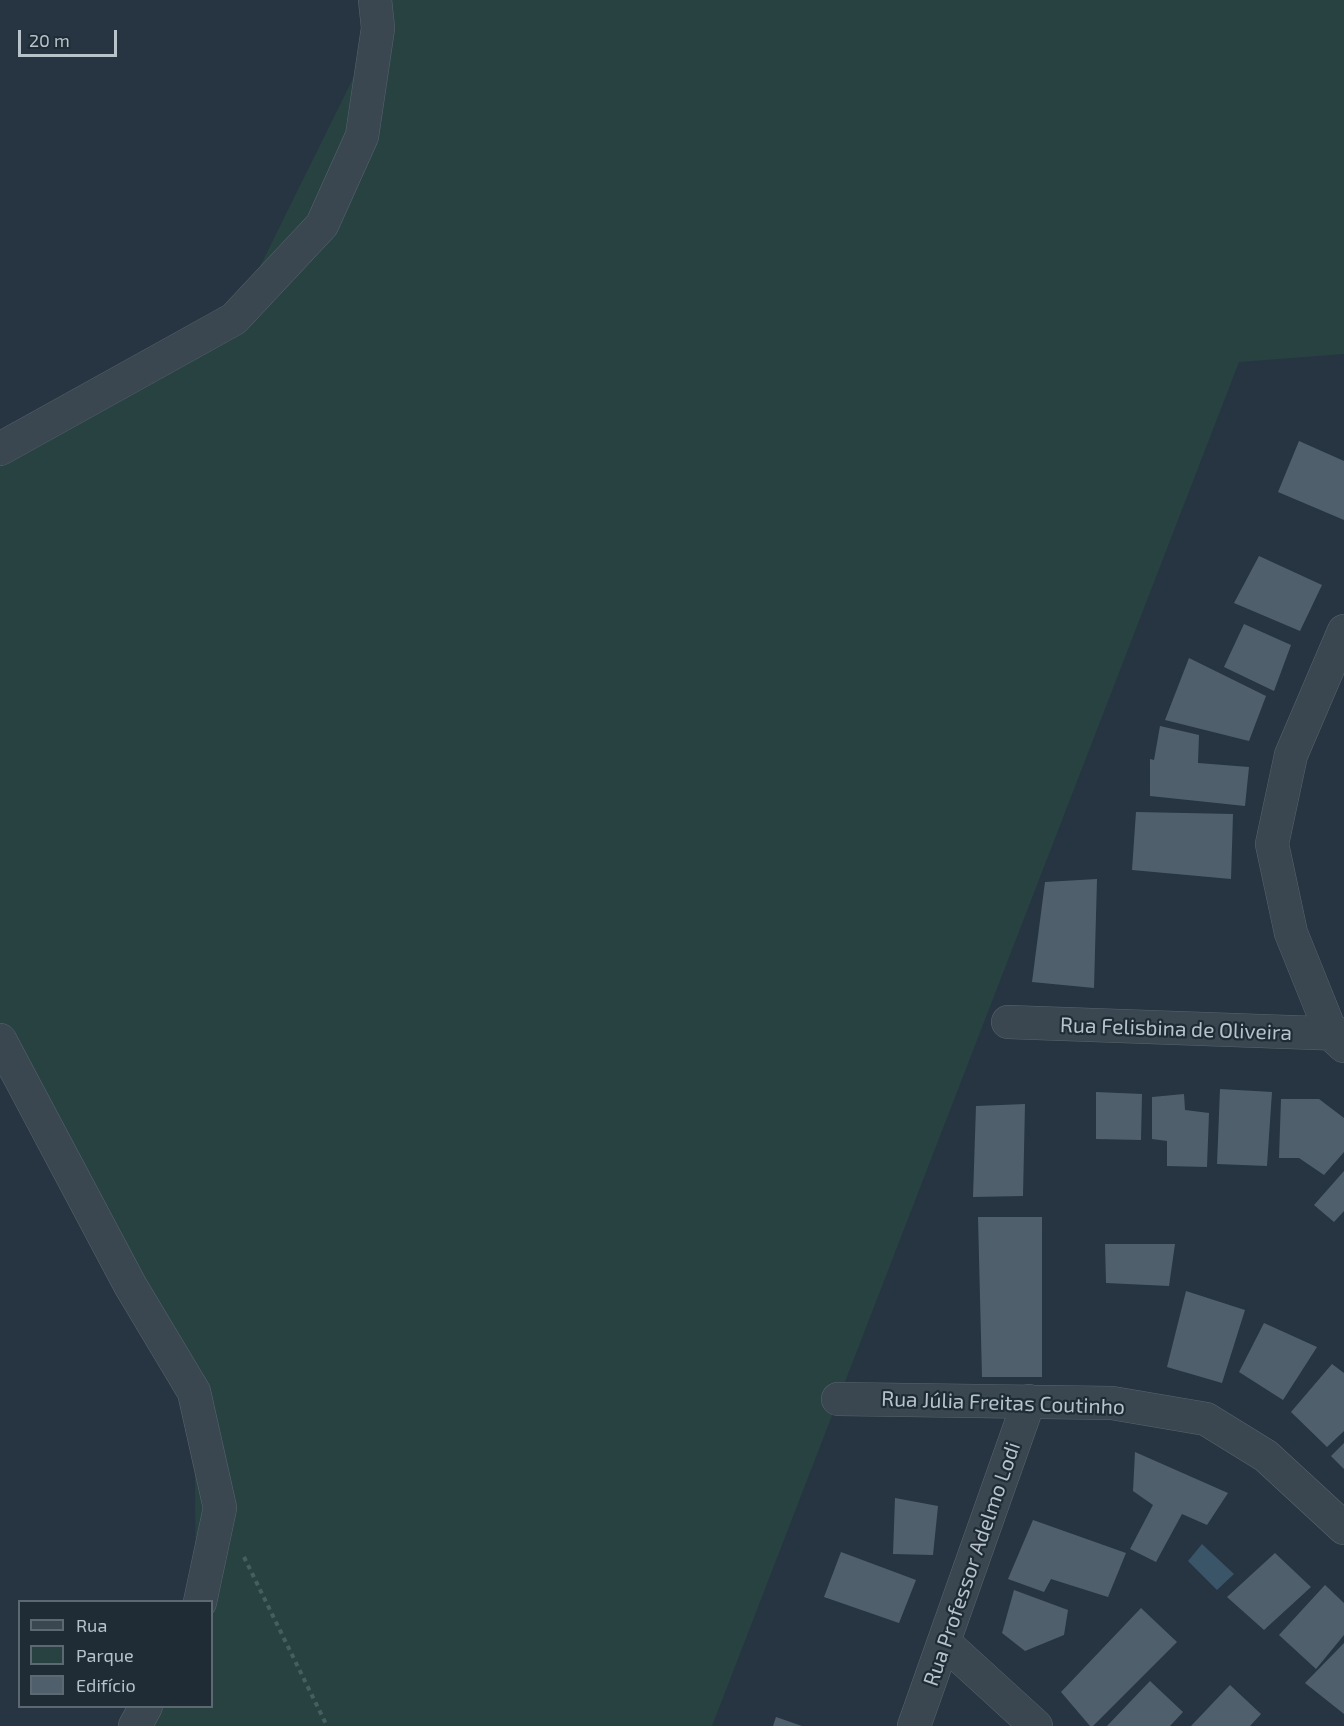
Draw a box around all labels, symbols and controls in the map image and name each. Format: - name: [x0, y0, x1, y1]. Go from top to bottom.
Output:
- scale bar: [21, 18, 120, 56]
- text: 20 m: [29, 29, 70, 51]
- street label: Rua Felisbina de Oliveira: [1060, 1012, 1292, 1046]
- street label: Rua Júlia Freitas Coutinho: [881, 1386, 1125, 1420]
- street label: Rua Professor Adelmo Lodi: [918, 1439, 1026, 1689]
- legend: [18, 1600, 213, 1708]
- text: Rua: [76, 1614, 107, 1636]
- text: Parque: [76, 1644, 134, 1666]
- text: Edifício: [76, 1674, 136, 1696]

